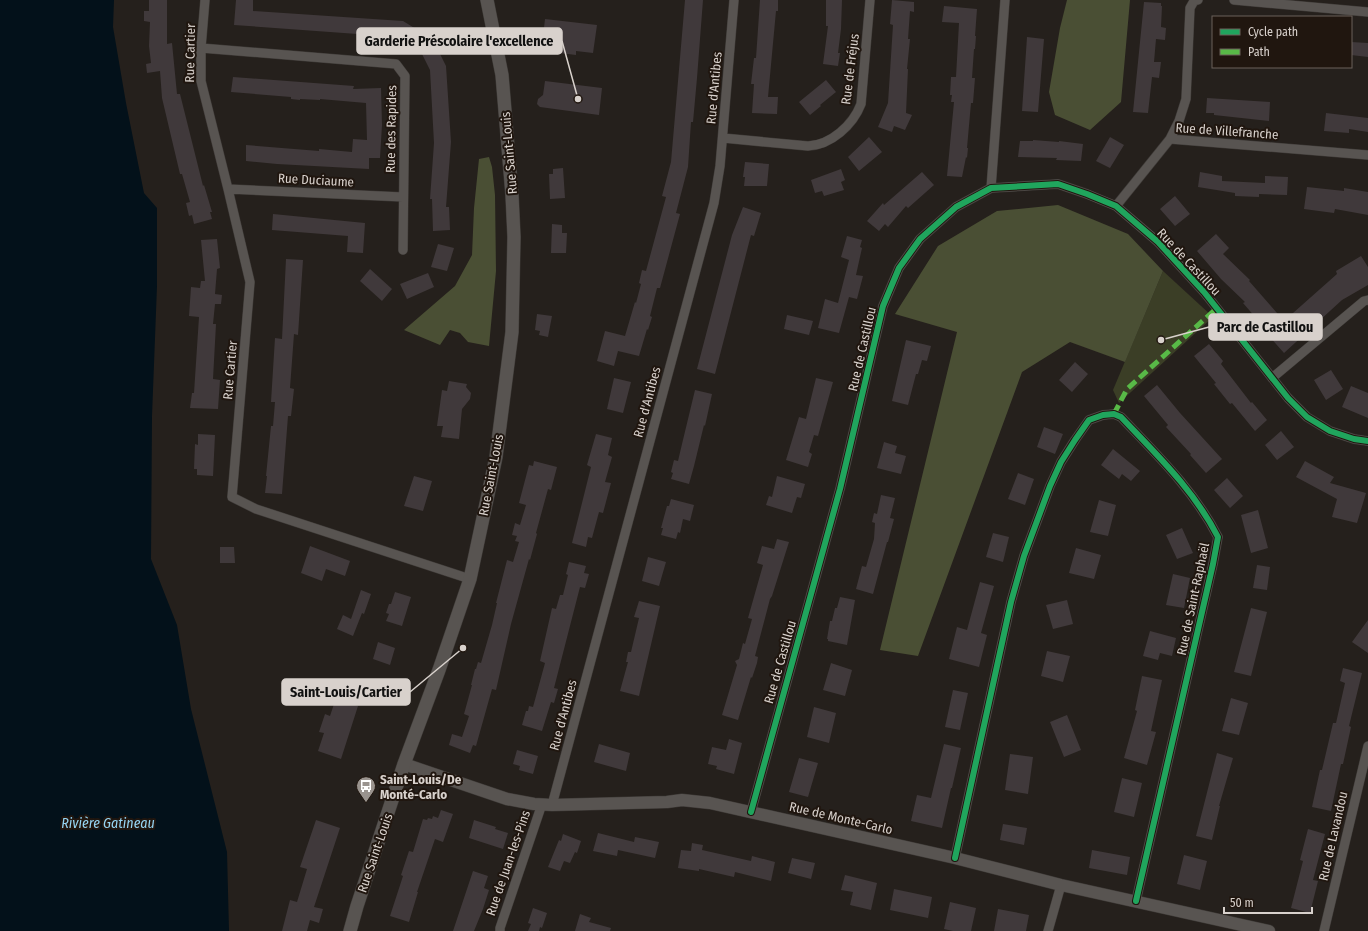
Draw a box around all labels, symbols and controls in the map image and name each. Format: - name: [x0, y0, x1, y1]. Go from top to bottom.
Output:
- legend: [1212, 16, 1352, 68]
- street label: Rue Cartier: [182, 23, 198, 83]
- text: Cycle path: [1248, 25, 1298, 39]
- callout: Garderie Préscolaire l'excellence: [357, 28, 562, 54]
- street label: Rue de Fréjus: [838, 32, 862, 105]
- text: Garderie Préscolaire l'excellence: [365, 33, 553, 50]
- text: Path: [1248, 45, 1270, 59]
- street label: Rue d'Antibes: [703, 51, 725, 125]
- street label: Rue des Rapides: [383, 85, 399, 173]
- street label: Rue Saint-Louis: [498, 111, 520, 195]
- street label: Rue de Villefranche: [1175, 120, 1279, 142]
- street label: Rue Duciaume: [278, 171, 354, 189]
- street label: Rue de Castillou: [1154, 225, 1224, 299]
- street label: Rue de Castillou: [845, 305, 879, 393]
- callout: Parc de Castillou: [1209, 314, 1322, 340]
- text: Parc de Castillou: [1217, 319, 1313, 336]
- street label: Rue Cartier: [220, 339, 240, 400]
- street label: Rue d'Antibes: [630, 365, 664, 439]
- street label: Rue Saint-Louis: [476, 433, 506, 517]
- street label: Rue de Saint-Raphaël: [1174, 541, 1212, 657]
- street label: Rue de Castillou: [761, 619, 799, 705]
- street label: Rue d'Antibes: [546, 678, 580, 752]
- callout: Saint-Louis/Cartier: [282, 679, 410, 705]
- text: Saint-Louis/Cartier: [290, 684, 403, 701]
- place label: Saint-Louis/De Monté-Carlo: [380, 772, 462, 802]
- bus stop icon: Saint-Louis/De Monté-Carlo: [355, 775, 377, 803]
- street label: Rue de Lavandou: [1315, 790, 1351, 882]
- street label: Rue de Monte-Carlo: [788, 799, 894, 837]
- street label: Rue de Juan-les-Pins: [483, 808, 533, 918]
- street label: Rue Saint-Louis: [354, 811, 396, 895]
- water label: Rivière Gatineau: [61, 815, 155, 832]
- scale bar: [1224, 889, 1312, 915]
- text: 50 m: [1230, 896, 1254, 910]

